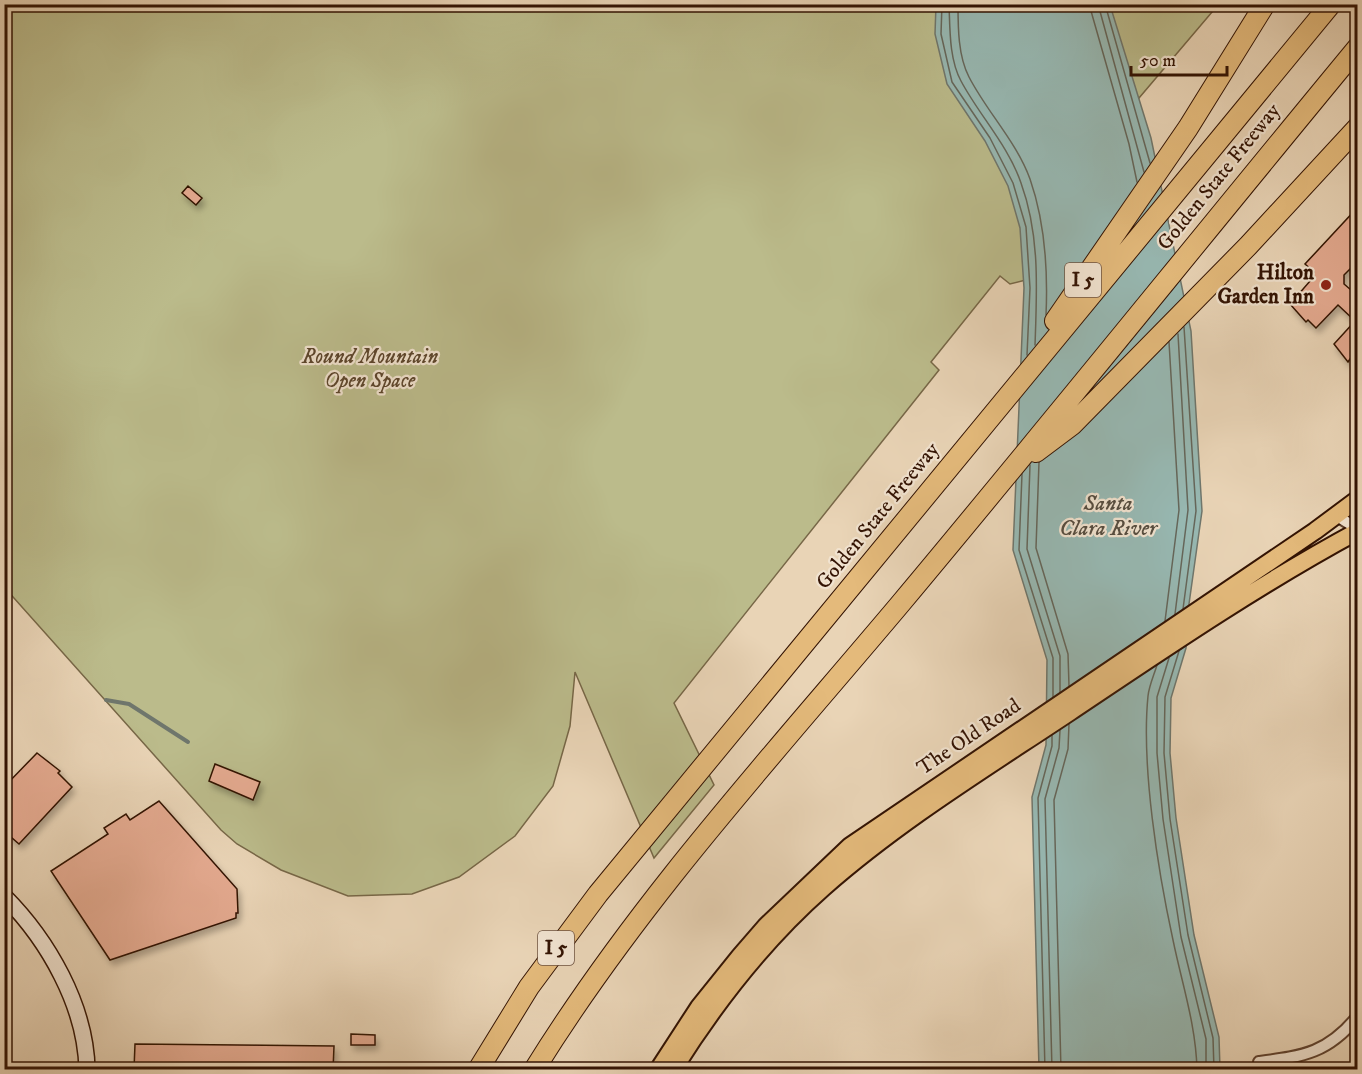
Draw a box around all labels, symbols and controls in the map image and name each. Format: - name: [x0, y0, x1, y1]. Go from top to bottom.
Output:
- scale bar: [1131, 39, 1227, 77]
- text: 50 m: [1140, 50, 1176, 72]
- street label: Golden State Freeway: [1152, 97, 1287, 256]
- place label: Hilton Garden Inn: [1217, 260, 1315, 310]
- road number: I 5: [1065, 263, 1101, 297]
- marker: Hilton Garden Inn: [1319, 278, 1333, 292]
- park label: Round Mountain Open Space: [301, 344, 438, 394]
- street label: Golden State Freeway: [811, 436, 946, 595]
- water label: Santa Clara River: [1059, 490, 1159, 542]
- street label: The Old Road: [912, 693, 1026, 781]
- road number: I 5: [538, 931, 574, 965]

